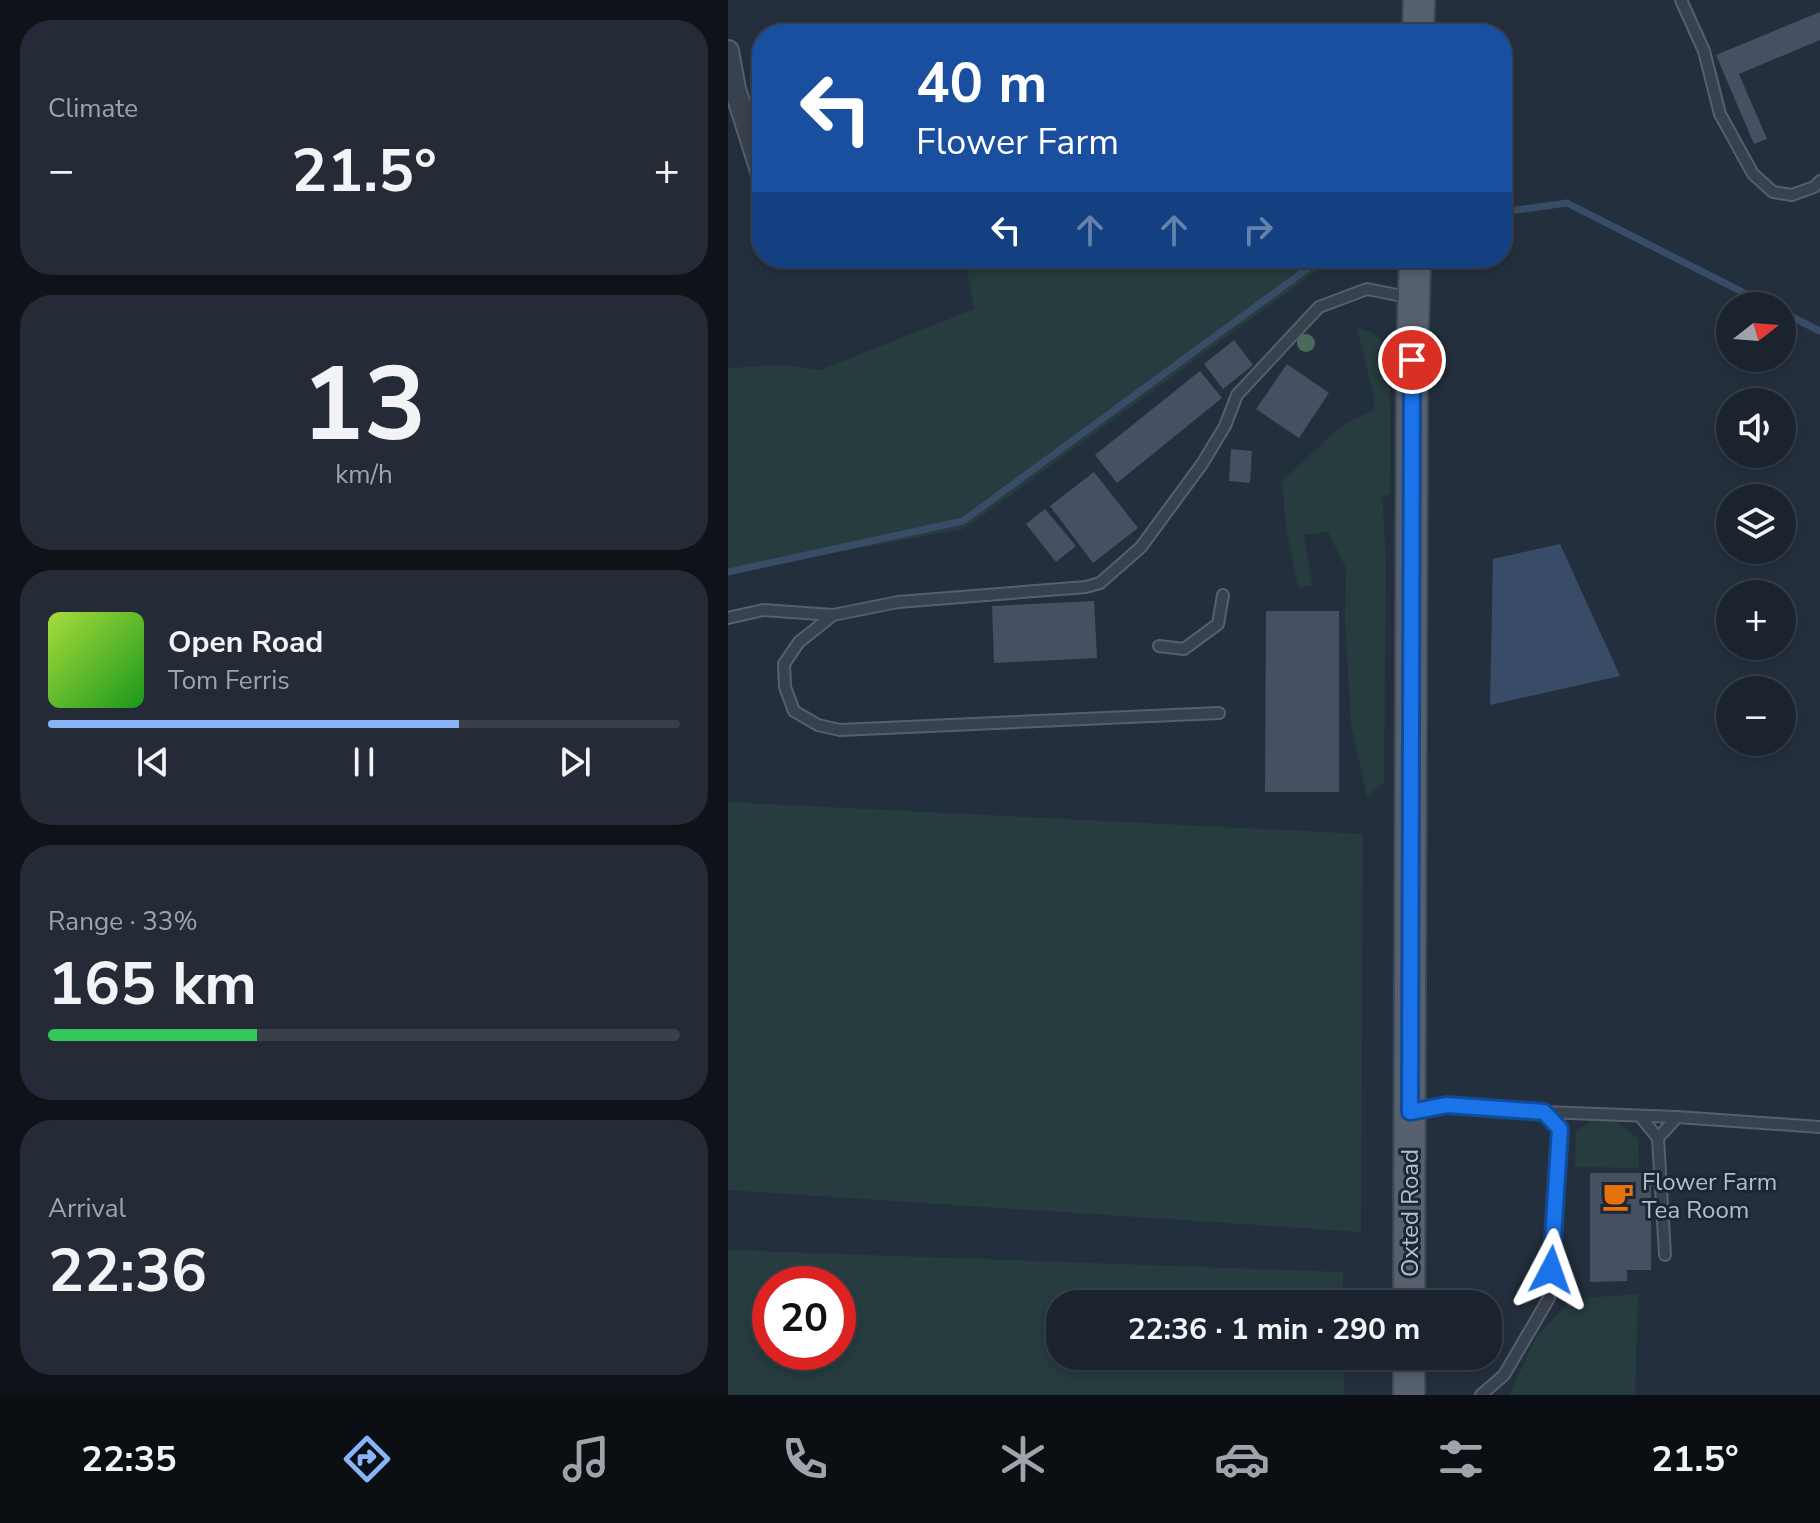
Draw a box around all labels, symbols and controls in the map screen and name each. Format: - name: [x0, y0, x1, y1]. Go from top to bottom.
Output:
- text: 40 m: [916, 45, 1047, 122]
- icon: left: [784, 56, 888, 160]
- text: Climate: [48, 91, 138, 126]
- text: Flower Farm: [916, 118, 1119, 167]
- text: 21.5°: [291, 130, 437, 212]
- text: −: [48, 141, 74, 201]
- text: +: [654, 141, 680, 201]
- icon: left: [984, 208, 1028, 252]
- icon: ahead: [1068, 208, 1112, 252]
- icon: ahead: [1152, 208, 1196, 252]
- icon: right: [1236, 208, 1280, 252]
- north arrow: [1716, 292, 1796, 372]
- map controls: [1716, 292, 1796, 756]
- pin: [1378, 326, 1446, 394]
- text: 13: [302, 334, 426, 476]
- icon: arrive: [1390, 338, 1434, 382]
- button: sound: [1716, 388, 1796, 468]
- text: km/h: [335, 457, 393, 492]
- button: layers: [1716, 484, 1796, 564]
- button: +: [1716, 580, 1796, 660]
- text: Open Road: [168, 622, 323, 663]
- text: Tom Ferris: [168, 663, 290, 698]
- button: −: [1716, 676, 1796, 756]
- icon: previous: [131, 740, 175, 784]
- icon: pause: [342, 740, 386, 784]
- icon: next: [553, 740, 597, 784]
- text: Range · 33%: [48, 904, 198, 939]
- text: 165 km: [48, 943, 257, 1025]
- street label: Oxted Road: [1394, 1149, 1426, 1277]
- place label: Flower Farm Tea Room: [1642, 1166, 1777, 1226]
- cafe icon: Flower Farm Tea Room: [1601, 1179, 1635, 1213]
- text: Arrival: [48, 1191, 126, 1226]
- position arrow: [1509, 1228, 1593, 1312]
- text: 22:36: [48, 1230, 207, 1312]
- speed limit sign: 20: [752, 1266, 856, 1370]
- text: 22:36 · 1 min · 290 m: [1128, 1309, 1420, 1350]
- icon: directions: [339, 1431, 395, 1487]
- icon: music: [558, 1431, 614, 1487]
- icon: phone: [777, 1431, 833, 1487]
- icon: climate: [995, 1431, 1051, 1487]
- icon: car: [1214, 1431, 1270, 1487]
- icon: filters: [1433, 1431, 1489, 1487]
- text: 22:35: [81, 1435, 177, 1484]
- text: 21.5°: [1651, 1435, 1739, 1484]

